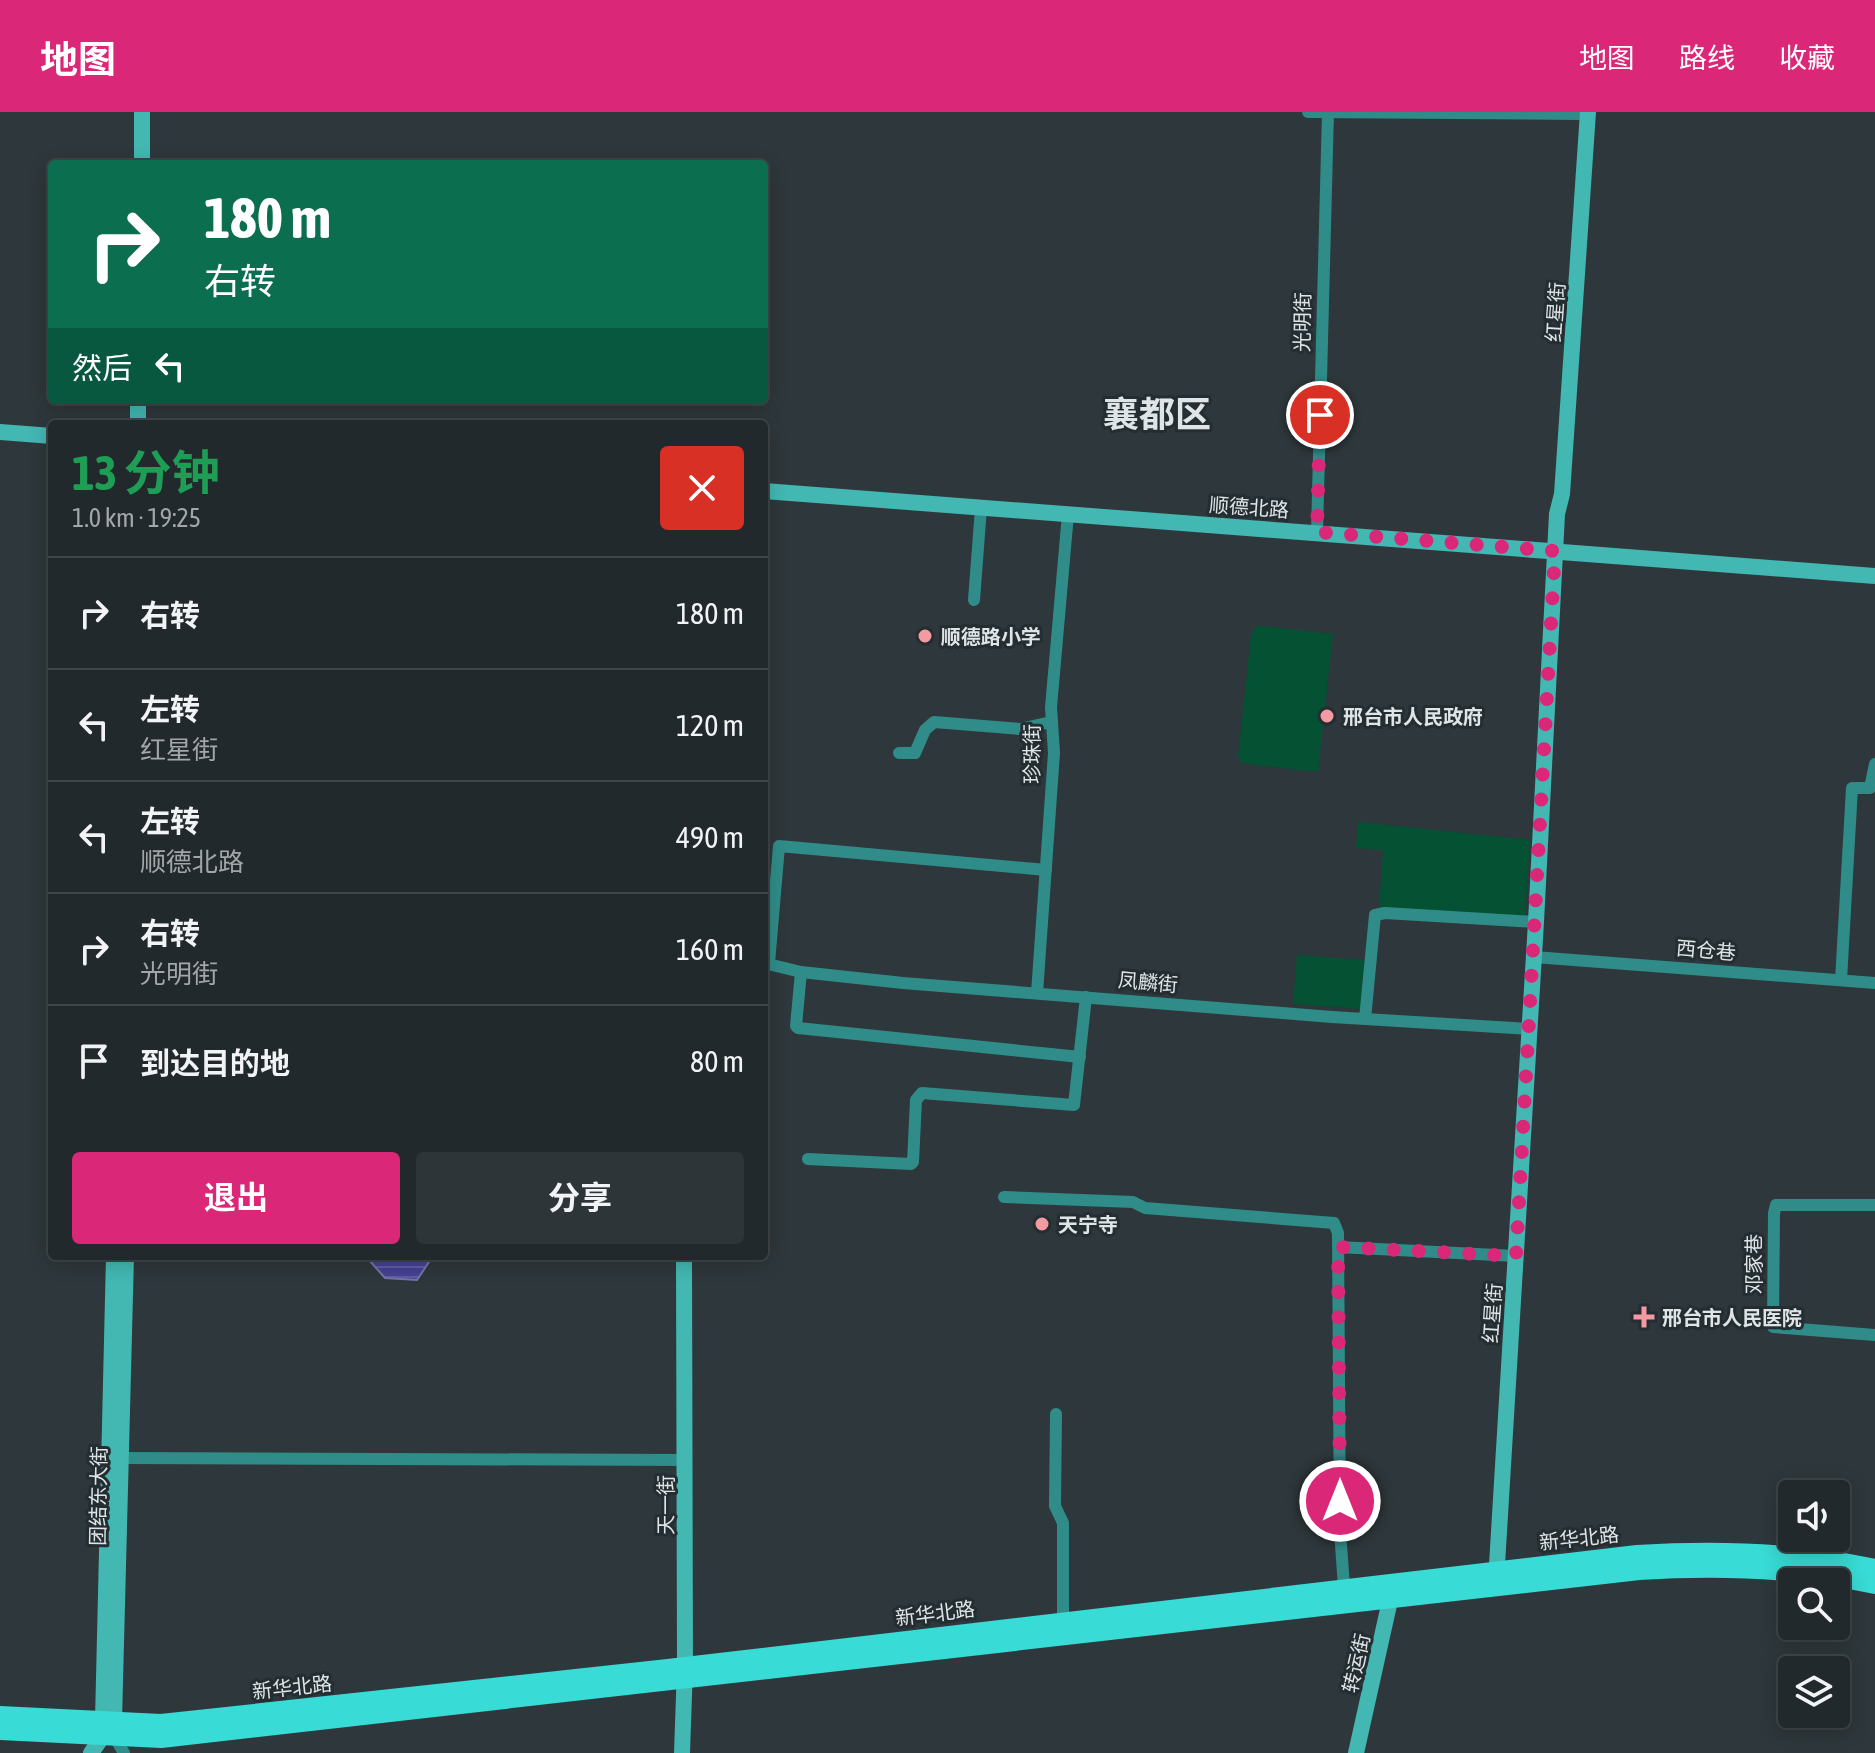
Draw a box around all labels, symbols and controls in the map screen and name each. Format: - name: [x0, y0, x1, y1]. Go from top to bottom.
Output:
- text: 地图: [40, 38, 116, 81]
- text: 地图: [1579, 42, 1635, 74]
- text: 路线: [1679, 42, 1735, 74]
- text: 收藏: [1779, 42, 1835, 74]
- text: 180 m: [204, 186, 331, 250]
- icon: right: [72, 192, 176, 296]
- text: 右转: [204, 260, 276, 302]
- street label: 红星街: [1541, 281, 1569, 343]
- street label: 光明街: [1290, 292, 1314, 352]
- icon: left: [148, 344, 192, 388]
- text: 然后: [72, 351, 132, 385]
- pin: [1286, 381, 1354, 449]
- district label: 襄都区: [1103, 393, 1211, 435]
- icon: arrive: [1298, 393, 1342, 437]
- text: 13 分钟: [72, 445, 220, 500]
- button: close: [660, 446, 744, 530]
- street label: 顺德北路: [1208, 493, 1290, 521]
- text: 1.0 km · 19:25: [72, 503, 201, 533]
- icon: right: [72, 591, 116, 635]
- text: 180 m: [676, 596, 744, 630]
- text: 右转: [140, 598, 200, 632]
- place label: 顺德路小学: [941, 625, 1041, 648]
- marker: 顺德路小学: [916, 627, 934, 645]
- text: 左转: [140, 692, 200, 726]
- icon: left: [72, 703, 116, 747]
- place label: 邢台市人民政府: [1343, 705, 1483, 728]
- marker: 邢台市人民政府: [1318, 707, 1336, 725]
- text: 120 m: [676, 708, 744, 742]
- street label: 珍珠街: [1020, 724, 1043, 784]
- text: 红星街: [140, 735, 218, 765]
- text: 左转: [140, 804, 200, 838]
- icon: left: [72, 815, 116, 859]
- text: 490 m: [676, 820, 744, 854]
- text: 顺德北路: [140, 847, 244, 877]
- text: 右转: [140, 916, 200, 950]
- icon: right: [72, 927, 116, 971]
- text: 160 m: [676, 932, 744, 966]
- street label: 西仓巷: [1675, 936, 1737, 964]
- text: 光明街: [140, 959, 218, 989]
- street label: 凤麟街: [1117, 968, 1179, 996]
- icon: arrive: [72, 1039, 116, 1083]
- text: 80 m: [690, 1044, 744, 1078]
- text: 到达目的地: [140, 1046, 290, 1080]
- button: 退出: [72, 1152, 400, 1244]
- button: 分享: [416, 1152, 744, 1244]
- place label: 天宁寺: [1058, 1213, 1118, 1236]
- marker: 天宁寺: [1033, 1215, 1051, 1233]
- street label: 邓家巷: [1742, 1234, 1765, 1294]
- street label: 红星街: [1478, 1282, 1506, 1344]
- marker: 邢台市人民医院: [1633, 1306, 1655, 1328]
- place label: 邢台市人民医院: [1662, 1306, 1802, 1329]
- street label: 团结东大街: [86, 1446, 110, 1546]
- position arrow: [1298, 1459, 1382, 1543]
- street label: 天一街: [654, 1475, 677, 1535]
- map controls: [1778, 1480, 1850, 1728]
- button: sound: [1778, 1480, 1850, 1552]
- street label: 新华北路: [1538, 1522, 1620, 1554]
- button: search: [1778, 1568, 1850, 1640]
- street label: 新华北路: [894, 1597, 976, 1629]
- street label: 转运街: [1338, 1631, 1374, 1695]
- button: layers: [1778, 1656, 1850, 1728]
- street label: 新华北路: [251, 1671, 333, 1703]

